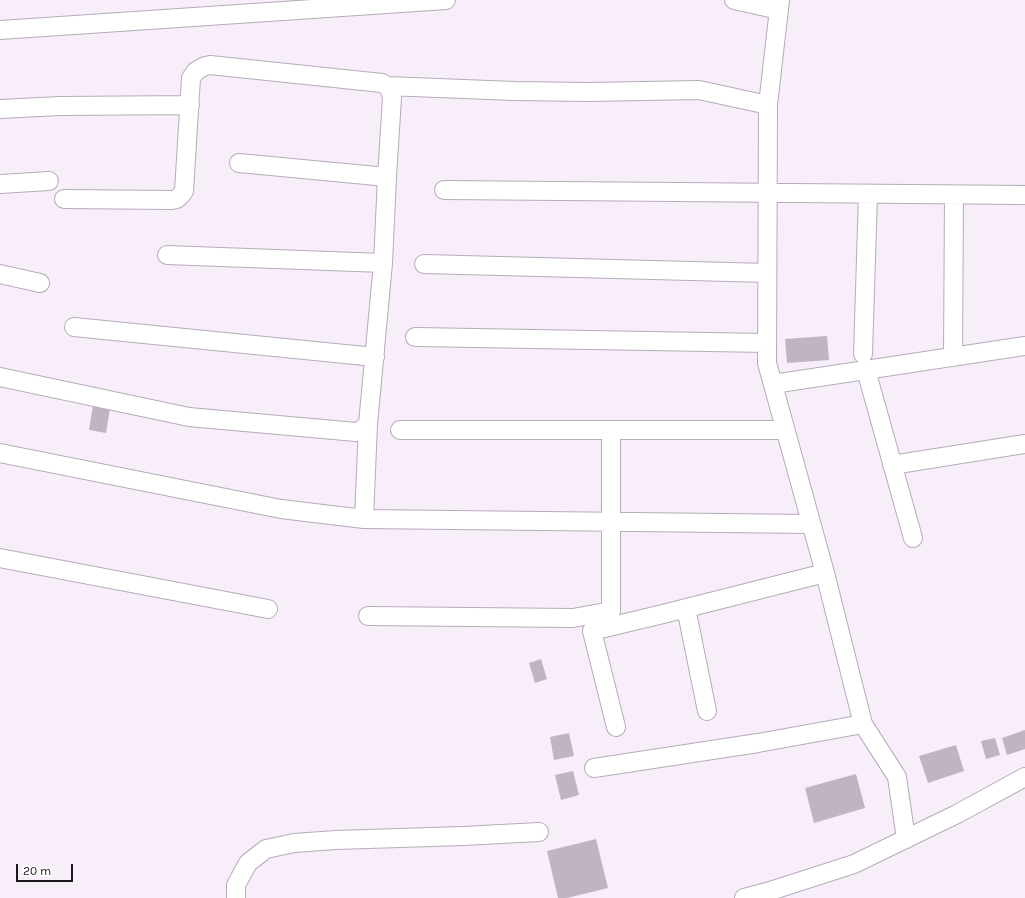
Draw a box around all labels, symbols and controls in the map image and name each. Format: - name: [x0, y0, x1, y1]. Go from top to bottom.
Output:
- scale bar: [18, 856, 75, 882]
- text: 20 m: [23, 864, 51, 878]

